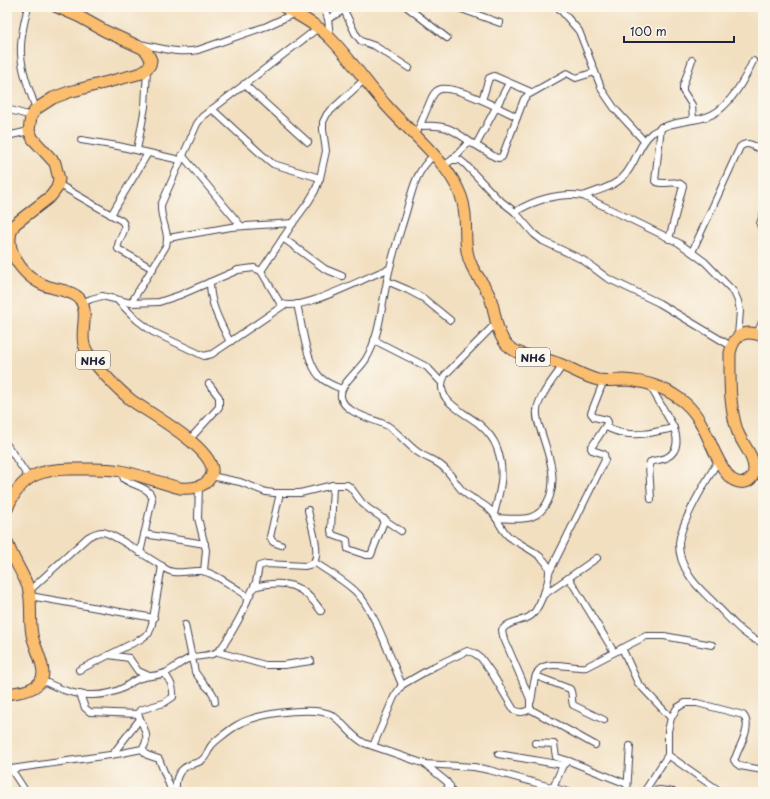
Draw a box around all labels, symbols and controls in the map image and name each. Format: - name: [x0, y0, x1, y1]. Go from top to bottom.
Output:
- scale bar: [624, 18, 734, 44]
- text: 100 m: [630, 22, 667, 40]
- road number: NH6: [516, 348, 550, 366]
- road number: NH6: [76, 351, 110, 369]

